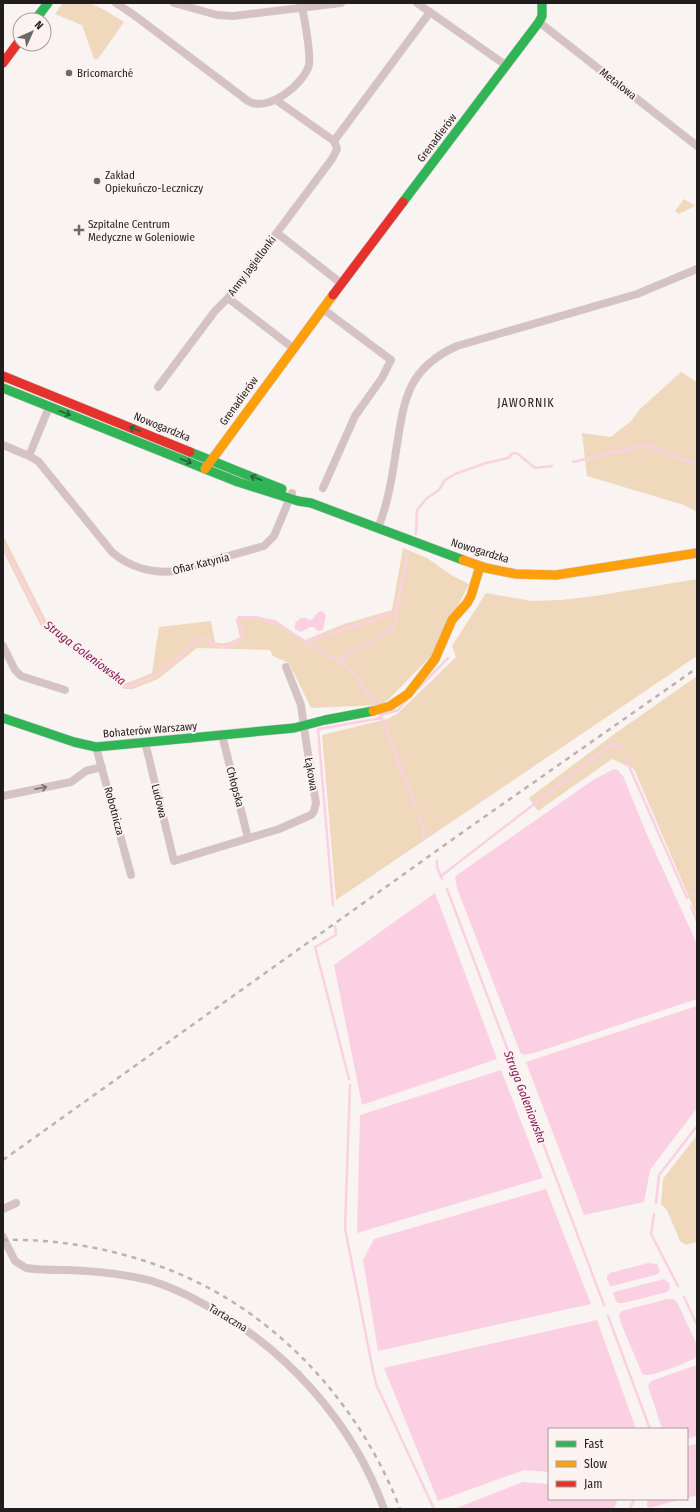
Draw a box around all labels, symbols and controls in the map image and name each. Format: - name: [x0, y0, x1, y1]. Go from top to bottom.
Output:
- north arrow: [12, 12, 52, 52]
- text: N: [32, 18, 46, 32]
- street label: Metalowa: [597, 66, 639, 102]
- place label: Bricomarché: [77, 67, 133, 80]
- marker: Bricomarché: [64, 68, 74, 78]
- street label: Grenadierów: [415, 111, 459, 165]
- place label: Zakład Opiekuńczo-Leczniczy: [105, 169, 203, 195]
- marker: Zakład Opiekuńczo-Leczniczy: [92, 176, 102, 186]
- place label: Szpitalne Centrum Medyczne w Goleniowie: [88, 218, 195, 244]
- marker: Szpitalne Centrum Medyczne w Goleniowie: [73, 224, 85, 236]
- street label: Anny Jagiellonki: [225, 233, 279, 299]
- street label: Grenadierów: [217, 374, 261, 428]
- district label: JAWORNIK: [497, 396, 555, 410]
- one-way arrow: [59, 410, 71, 417]
- street label: Nowogardzka: [132, 410, 192, 444]
- one-way arrow: [130, 425, 142, 433]
- one-way arrow: [179, 458, 191, 466]
- one-way arrow: [250, 474, 262, 482]
- street label: Nowogardzka: [449, 536, 511, 566]
- street label: Ofiar Katynia: [171, 551, 231, 577]
- water label: Struga Goleniowska: [41, 617, 128, 688]
- street label: Bohaterów Warszawy: [102, 719, 198, 741]
- street label: Łąkowa: [302, 756, 320, 792]
- street label: Chłopska: [223, 765, 247, 809]
- one-way arrow: [34, 783, 47, 791]
- street label: Ludowa: [149, 783, 169, 819]
- street label: Robotnicza: [101, 785, 127, 837]
- water label: Struga Goleniowska: [501, 1048, 549, 1145]
- street label: Tartaczna: [206, 1301, 250, 1335]
- legend: [548, 1428, 688, 1500]
- text: Fast: [584, 1437, 603, 1451]
- text: Slow: [584, 1457, 607, 1471]
- text: Jam: [584, 1477, 602, 1491]

